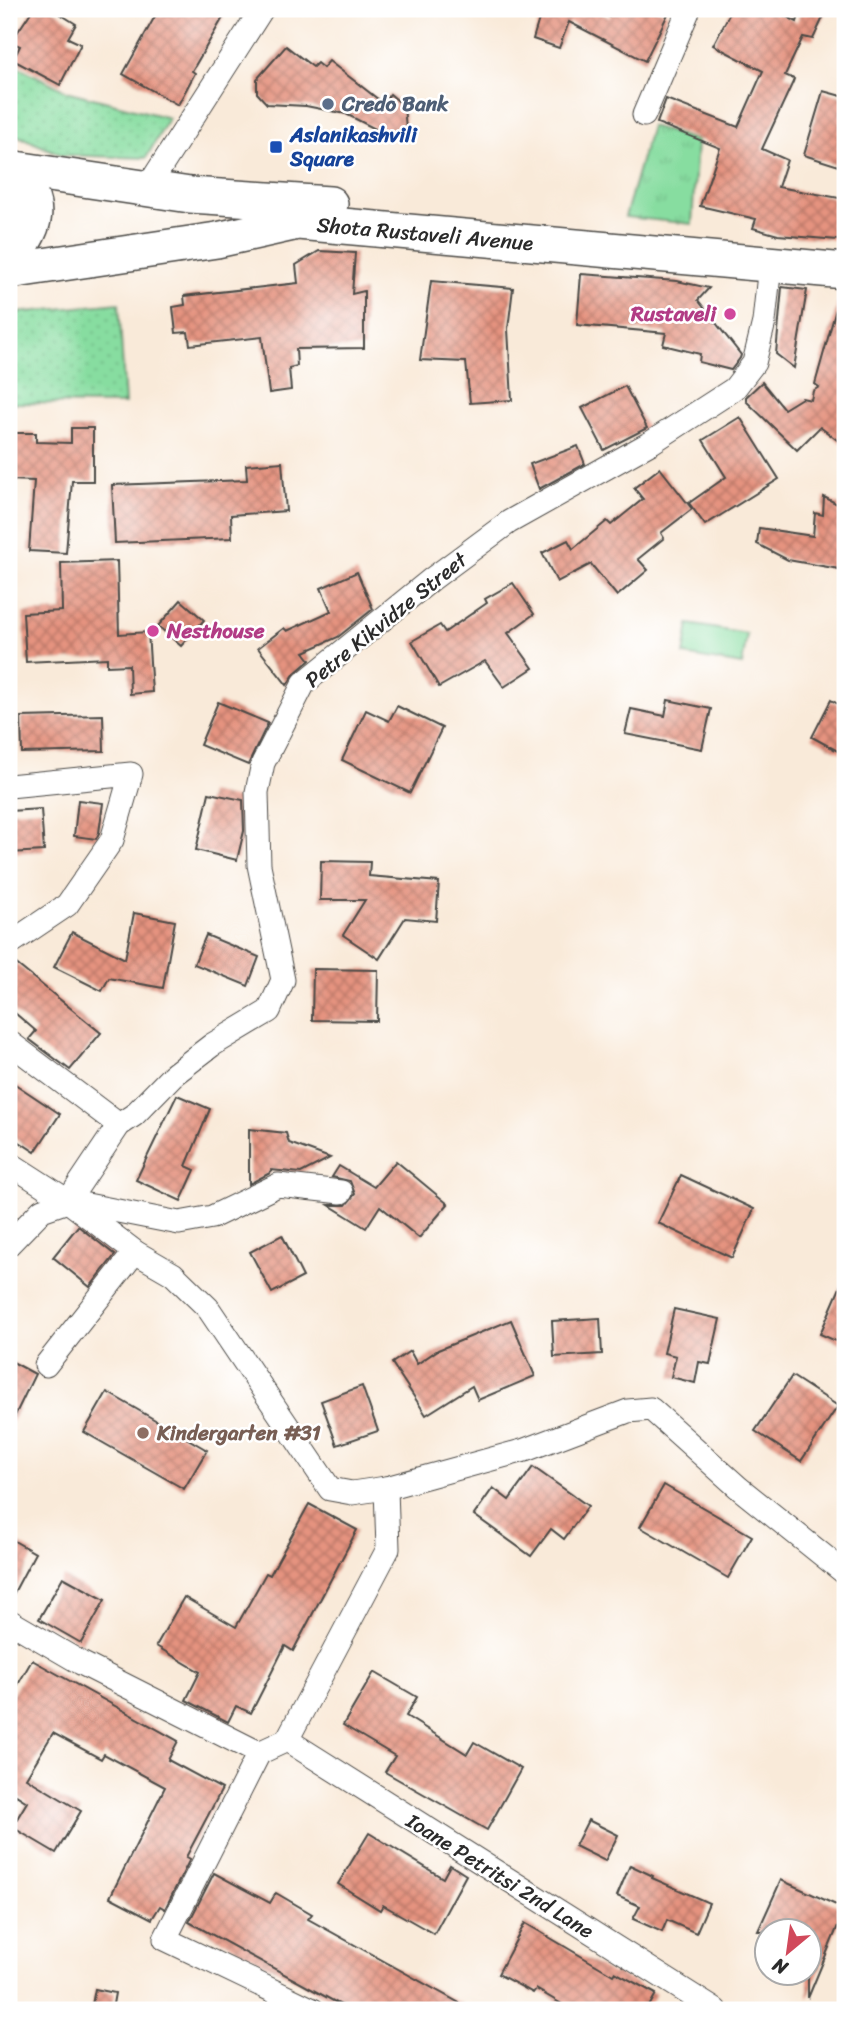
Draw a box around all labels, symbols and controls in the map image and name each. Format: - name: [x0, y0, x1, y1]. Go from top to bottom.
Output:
- place label: Credo Bank: [341, 85, 449, 123]
- marker: Credo Bank: [320, 96, 336, 112]
- place label: Aslanikashvili Square: [289, 116, 418, 178]
- marker: Aslanikashvili Square: [268, 139, 284, 155]
- street label: Shota Rustaveli Avenue: [315, 206, 535, 262]
- place label: Rustaveli: [630, 295, 717, 333]
- marker: Rustaveli: [722, 306, 738, 322]
- street label: Petre Kikvidze Street: [296, 541, 477, 698]
- place label: Nesthouse: [166, 612, 265, 650]
- marker: Nesthouse: [145, 623, 161, 639]
- place label: Kindergarten #31: [156, 1414, 321, 1452]
- marker: Kindergarten #31: [135, 1425, 151, 1441]
- street label: Ioane Petritsi 2nd Lane: [397, 1802, 602, 1949]
- north arrow: [752, 1918, 822, 1988]
- text: N: [766, 1948, 795, 1985]

